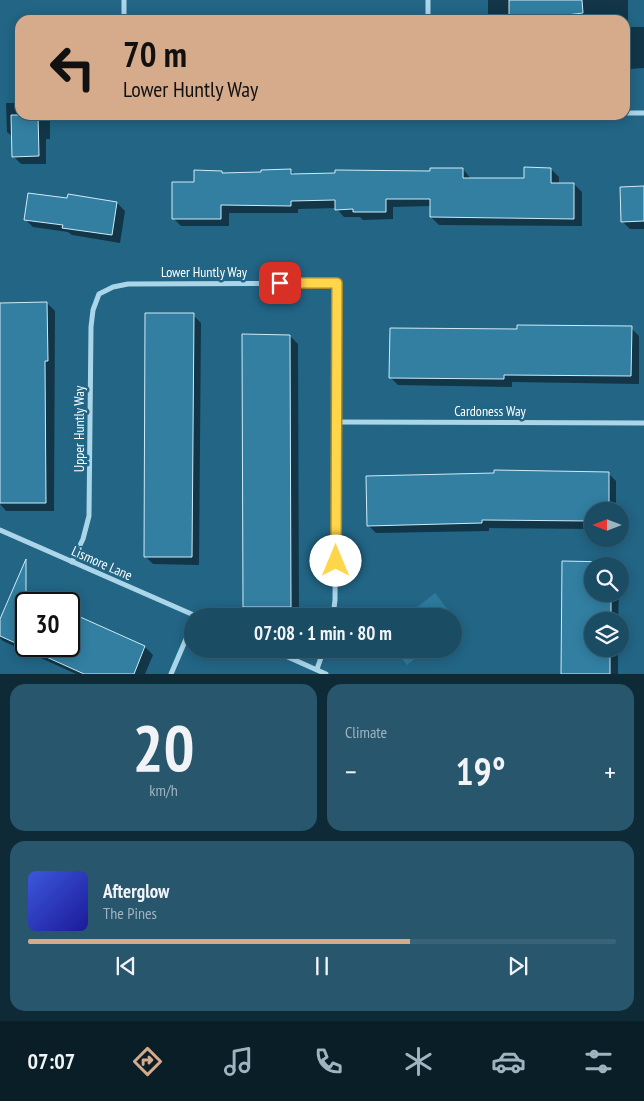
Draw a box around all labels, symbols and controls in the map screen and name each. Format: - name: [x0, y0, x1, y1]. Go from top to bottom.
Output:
- text: 70 m: [123, 31, 187, 77]
- icon: left: [40, 35, 105, 100]
- text: Lower Huntly Way: [123, 75, 258, 103]
- pin: [259, 262, 301, 304]
- street label: Lower Huntly Way: [161, 263, 248, 281]
- icon: arrive: [266, 269, 294, 297]
- street label: Upper Huntly Way: [70, 385, 88, 472]
- street label: Cardoness Way: [454, 402, 527, 420]
- north arrow: [584, 502, 629, 548]
- map controls: [584, 502, 629, 657]
- position arrow: [309, 534, 361, 586]
- street label: Lismore Lane: [69, 542, 135, 584]
- button: search: [584, 557, 629, 602]
- speed limit sign: 30: [15, 592, 80, 657]
- button: layers: [584, 612, 629, 657]
- text: 07:08 · 1 min · 80 m: [254, 621, 392, 645]
- text: 20: [132, 705, 195, 789]
- text: Climate: [345, 722, 387, 742]
- text: 19°: [455, 746, 506, 795]
- text: −: [345, 753, 357, 790]
- text: +: [604, 753, 616, 790]
- text: km/h: [149, 780, 178, 800]
- text: Afterglow: [103, 879, 169, 903]
- text: The Pines: [103, 903, 157, 923]
- icon: previous: [112, 952, 140, 980]
- icon: pause: [308, 952, 336, 980]
- icon: next: [504, 952, 532, 980]
- icon: directions: [130, 1044, 165, 1079]
- icon: music: [221, 1044, 256, 1079]
- icon: phone: [311, 1044, 346, 1079]
- icon: climate: [401, 1044, 436, 1079]
- icon: car: [491, 1044, 526, 1079]
- icon: filters: [581, 1044, 616, 1079]
- text: 07:07: [28, 1047, 75, 1075]

